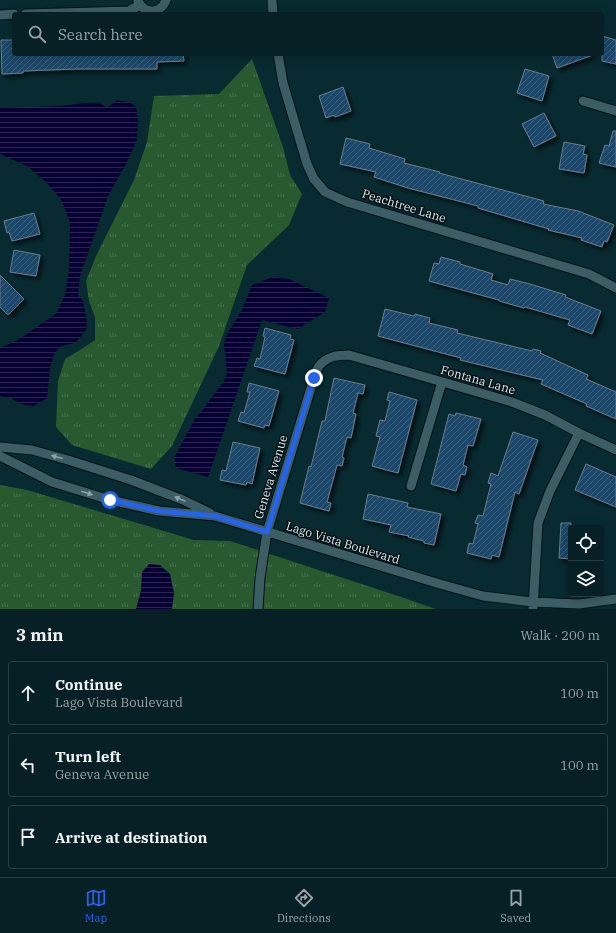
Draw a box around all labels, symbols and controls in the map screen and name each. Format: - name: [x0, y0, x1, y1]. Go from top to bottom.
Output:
- search box: [12, 12, 604, 56]
- icon: search: [26, 23, 48, 45]
- text: Search here: [58, 25, 143, 44]
- street label: Peachtree Lane: [360, 186, 448, 225]
- street label: Fontana Lane: [439, 362, 517, 397]
- route end: [305, 369, 323, 387]
- street label: Geneva Avenue: [251, 433, 290, 521]
- one-way arrow: [51, 454, 63, 460]
- one-way arrow: [82, 490, 94, 496]
- route start: [101, 491, 119, 509]
- one-way arrow: [174, 496, 186, 502]
- street label: Lago Vista Boulevard: [284, 518, 402, 567]
- map controls: [568, 525, 604, 597]
- button: locate: [568, 525, 604, 561]
- button: layers: [568, 561, 604, 597]
- text: 3 min: [16, 624, 64, 646]
- text: Walk · 200 m: [521, 627, 600, 644]
- text: Continue: [55, 675, 122, 694]
- icon: ahead: [17, 682, 39, 704]
- text: 100 m: [560, 685, 599, 702]
- text: Lago Vista Boulevard: [55, 694, 183, 711]
- text: Turn left: [55, 747, 121, 766]
- icon: left: [17, 754, 39, 776]
- text: 100 m: [560, 757, 599, 774]
- text: Geneva Avenue: [55, 766, 149, 783]
- icon: arrive: [17, 826, 39, 848]
- text: Arrive at destination: [55, 828, 207, 847]
- tab: Map: [85, 887, 107, 925]
- tab: Directions: [277, 887, 331, 925]
- tab: Saved: [500, 887, 531, 925]

